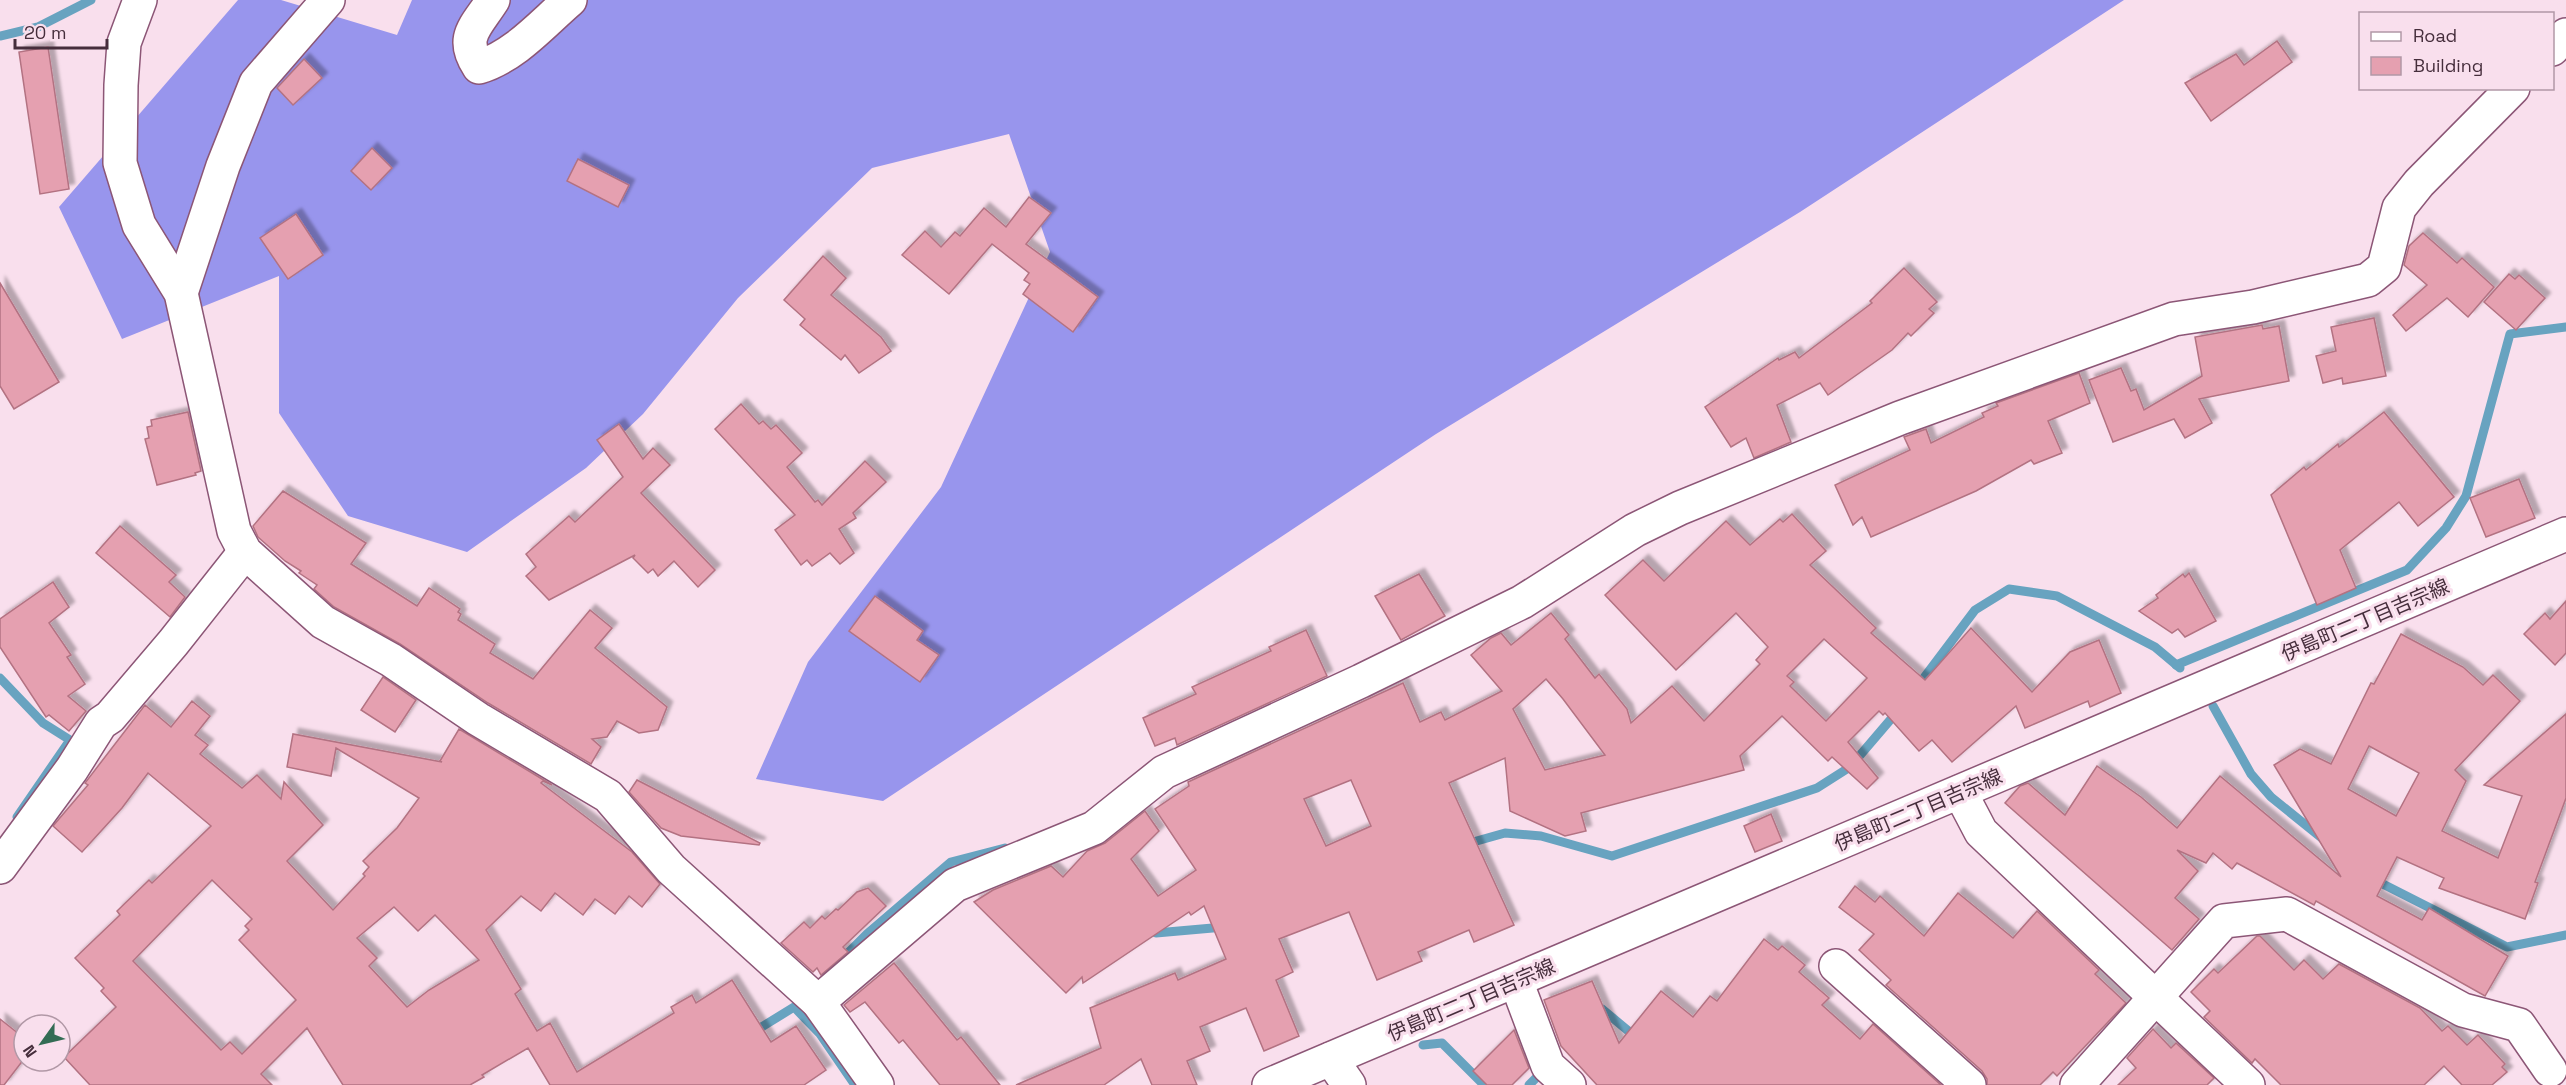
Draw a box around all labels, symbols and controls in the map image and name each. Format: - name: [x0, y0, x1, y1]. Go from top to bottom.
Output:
- scale bar: [15, 12, 106, 50]
- legend: [2359, 12, 2554, 90]
- text: 20 m: [24, 21, 67, 44]
- text: Road: [2413, 24, 2457, 47]
- text: Building: [2413, 54, 2483, 77]
- street label: 伊島町二丁目吉宗線: [2277, 573, 2453, 667]
- street label: 伊島町二丁目吉宗線: [1830, 763, 2006, 857]
- street label: 伊島町二丁目吉宗線: [1383, 953, 1559, 1047]
- north arrow: [12, 1013, 72, 1073]
- text: N: [18, 1041, 42, 1061]

